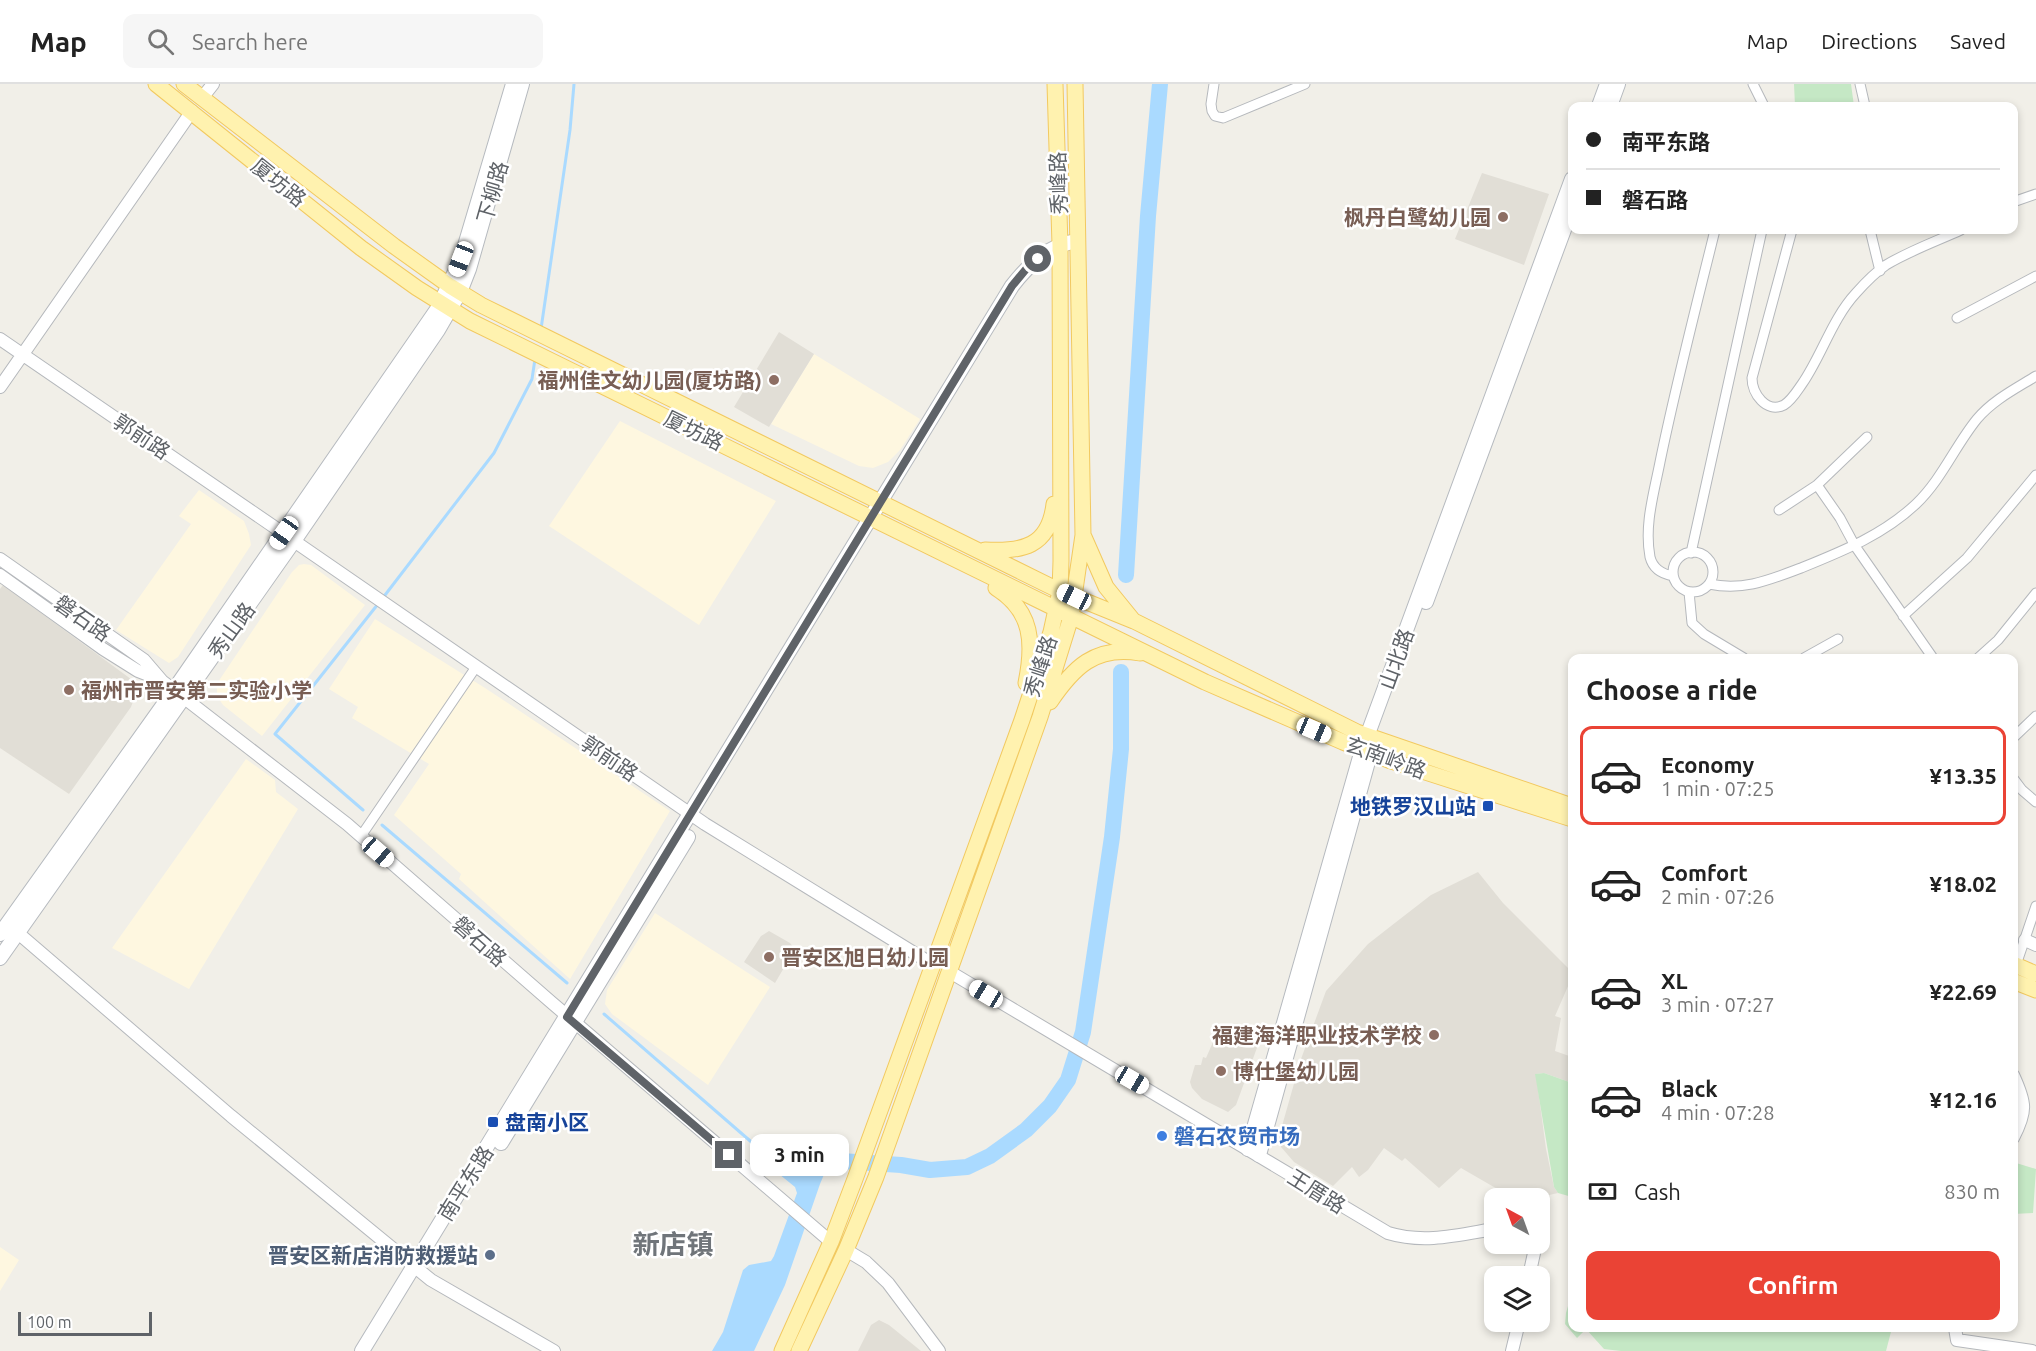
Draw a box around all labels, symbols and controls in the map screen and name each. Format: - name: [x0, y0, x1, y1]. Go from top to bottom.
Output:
- search box: [123, 14, 543, 68]
- icon: search: [144, 25, 177, 58]
- text: Map: [30, 26, 87, 57]
- text: Search here: [192, 29, 308, 54]
- text: Map: [1747, 29, 1788, 53]
- text: Directions: [1821, 29, 1917, 53]
- text: Saved: [1950, 29, 2006, 53]
- text: 南平东路: [1622, 129, 1710, 154]
- street label: 秀峰路: [1045, 151, 1071, 215]
- street label: 厦坊路: [247, 153, 311, 211]
- street label: 下柳路: [472, 158, 512, 226]
- text: 磐石路: [1622, 187, 1688, 212]
- place label: 枫丹白鹭幼儿园: [1344, 205, 1491, 229]
- marker: 枫丹白鹭幼儿园: [1496, 210, 1510, 224]
- car: [446, 239, 476, 279]
- route start: [1024, 245, 1051, 272]
- place label: 福州佳文幼儿园(厦坊路): [537, 368, 762, 392]
- marker: 福州佳文幼儿园(厦坊路): [767, 373, 781, 387]
- street label: 厦坊路: [660, 405, 728, 455]
- street label: 郭前路: [109, 408, 175, 464]
- car: [266, 513, 302, 553]
- car: [1054, 581, 1094, 613]
- street label: 磐石路: [50, 590, 116, 646]
- street label: 秀山路: [203, 597, 259, 663]
- street label: 山北路: [1374, 625, 1418, 693]
- street label: 秀峰路: [1019, 632, 1061, 700]
- text: Choose a ride: [1586, 675, 1758, 705]
- place label: 福州市晋安第二实验小学: [81, 678, 312, 702]
- marker: 福州市晋安第二实验小学: [62, 683, 76, 697]
- car: [1294, 715, 1334, 745]
- street label: 郭前路: [577, 730, 643, 786]
- street label: 玄南岭路: [1342, 731, 1430, 783]
- icon: car: [1589, 749, 1643, 803]
- text: Economy: [1661, 752, 1754, 777]
- text: ¥13.35: [1930, 763, 1997, 788]
- text: 1 min · 07:25: [1661, 777, 1775, 800]
- place label: 地铁罗汉山站: [1350, 794, 1476, 818]
- marker: 地铁罗汉山站: [1481, 799, 1495, 813]
- car: [359, 833, 397, 871]
- icon: car: [1589, 857, 1643, 911]
- text: Comfort: [1661, 860, 1748, 885]
- text: ¥18.02: [1930, 871, 1997, 896]
- text: 2 min · 07:26: [1661, 885, 1775, 908]
- street label: 磐石路: [448, 911, 512, 971]
- place label: 晋安区旭日幼儿园: [781, 945, 949, 969]
- marker: 晋安区旭日幼儿园: [762, 950, 776, 964]
- icon: car: [1589, 965, 1643, 1019]
- text: XL: [1661, 968, 1688, 993]
- car: [966, 977, 1006, 1011]
- text: ¥22.69: [1930, 979, 1997, 1004]
- text: 3 min · 07:27: [1661, 993, 1775, 1016]
- place label: 福建海洋职业技术学校: [1212, 1023, 1422, 1047]
- marker: 福建海洋职业技术学校: [1427, 1028, 1441, 1042]
- place label: 博仕堡幼儿园: [1233, 1059, 1359, 1083]
- car: [1112, 1063, 1152, 1097]
- marker: 博仕堡幼儿园: [1214, 1064, 1228, 1078]
- icon: car: [1589, 1073, 1643, 1127]
- text: Black: [1661, 1076, 1718, 1101]
- text: ¥12.16: [1930, 1087, 1997, 1112]
- text: 4 min · 07:28: [1661, 1101, 1775, 1124]
- place label: 盘南小区: [505, 1110, 589, 1134]
- marker: 盘南小区: [486, 1115, 500, 1129]
- place label: 磐石农贸市场: [1174, 1124, 1300, 1148]
- marker: 磐石农贸市场: [1155, 1129, 1169, 1143]
- callout: 3 min: [750, 1134, 849, 1176]
- street label: 南平东路: [433, 1141, 497, 1225]
- route end: [715, 1141, 742, 1168]
- text: 3 min: [774, 1143, 825, 1166]
- street label: 王厝路: [1284, 1164, 1350, 1218]
- icon: cash: [1586, 1175, 1619, 1208]
- text: Cash: [1634, 1179, 1681, 1204]
- text: 830 m: [1944, 1180, 2000, 1203]
- north arrow: [1484, 1188, 1550, 1254]
- map controls: [1484, 1188, 1550, 1332]
- district label: 新店镇: [633, 1229, 714, 1259]
- place label: 晋安区新店消防救援站: [268, 1243, 478, 1267]
- marker: 晋安区新店消防救援站: [483, 1248, 497, 1262]
- button: Confirm: [1586, 1251, 2000, 1320]
- button: layers: [1484, 1266, 1550, 1332]
- scale bar: [18, 1309, 152, 1336]
- text: 100 m: [27, 1313, 72, 1331]

